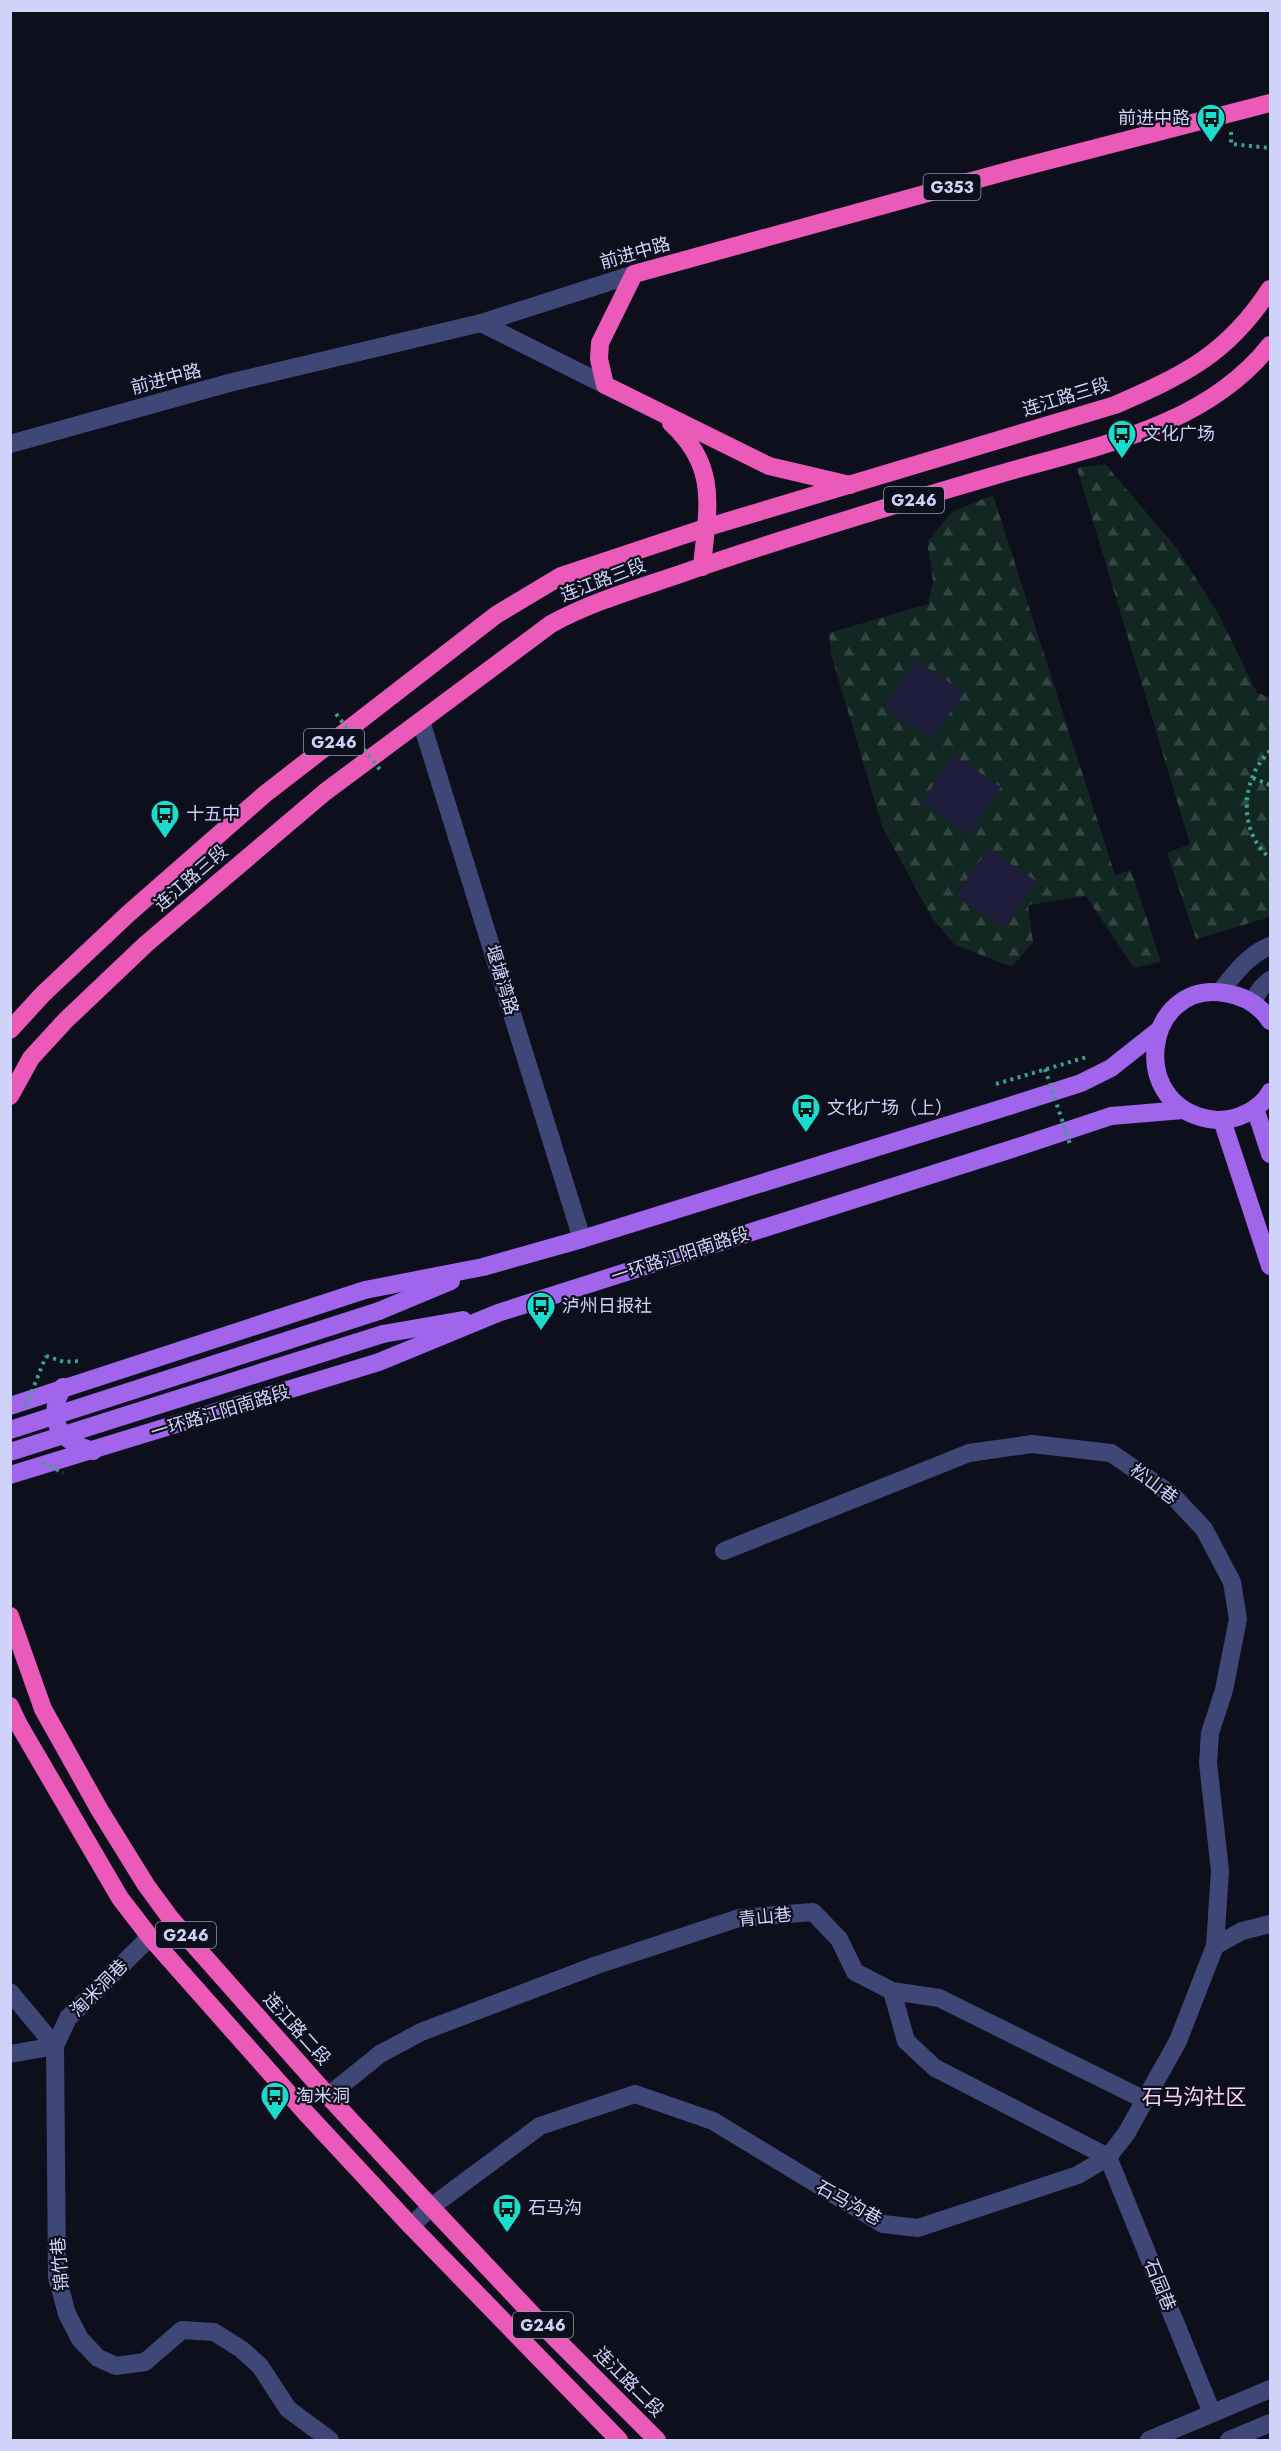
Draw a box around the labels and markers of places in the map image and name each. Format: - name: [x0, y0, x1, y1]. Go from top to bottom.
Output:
- bus stop icon: 前进中路: [1195, 102, 1227, 144]
- place label: 前进中路: [1118, 105, 1190, 131]
- bus stop icon: 文化广场: [1106, 418, 1138, 460]
- place label: 文化广场: [1143, 421, 1215, 447]
- bus stop icon: 十五中: [149, 798, 181, 840]
- place label: 十五中: [186, 801, 240, 827]
- bus stop icon: 文化广场（上）: [790, 1092, 822, 1134]
- place label: 文化广场（上）: [827, 1095, 953, 1121]
- bus stop icon: 泸州日报社: [525, 1290, 557, 1332]
- place label: 泸州日报社: [562, 1293, 652, 1319]
- bus stop icon: 淘米洞: [259, 2080, 291, 2122]
- place label: 淘米洞: [296, 2083, 350, 2109]
- bus stop icon: 石马沟: [491, 2192, 523, 2234]
- place label: 石马沟: [528, 2195, 582, 2221]

